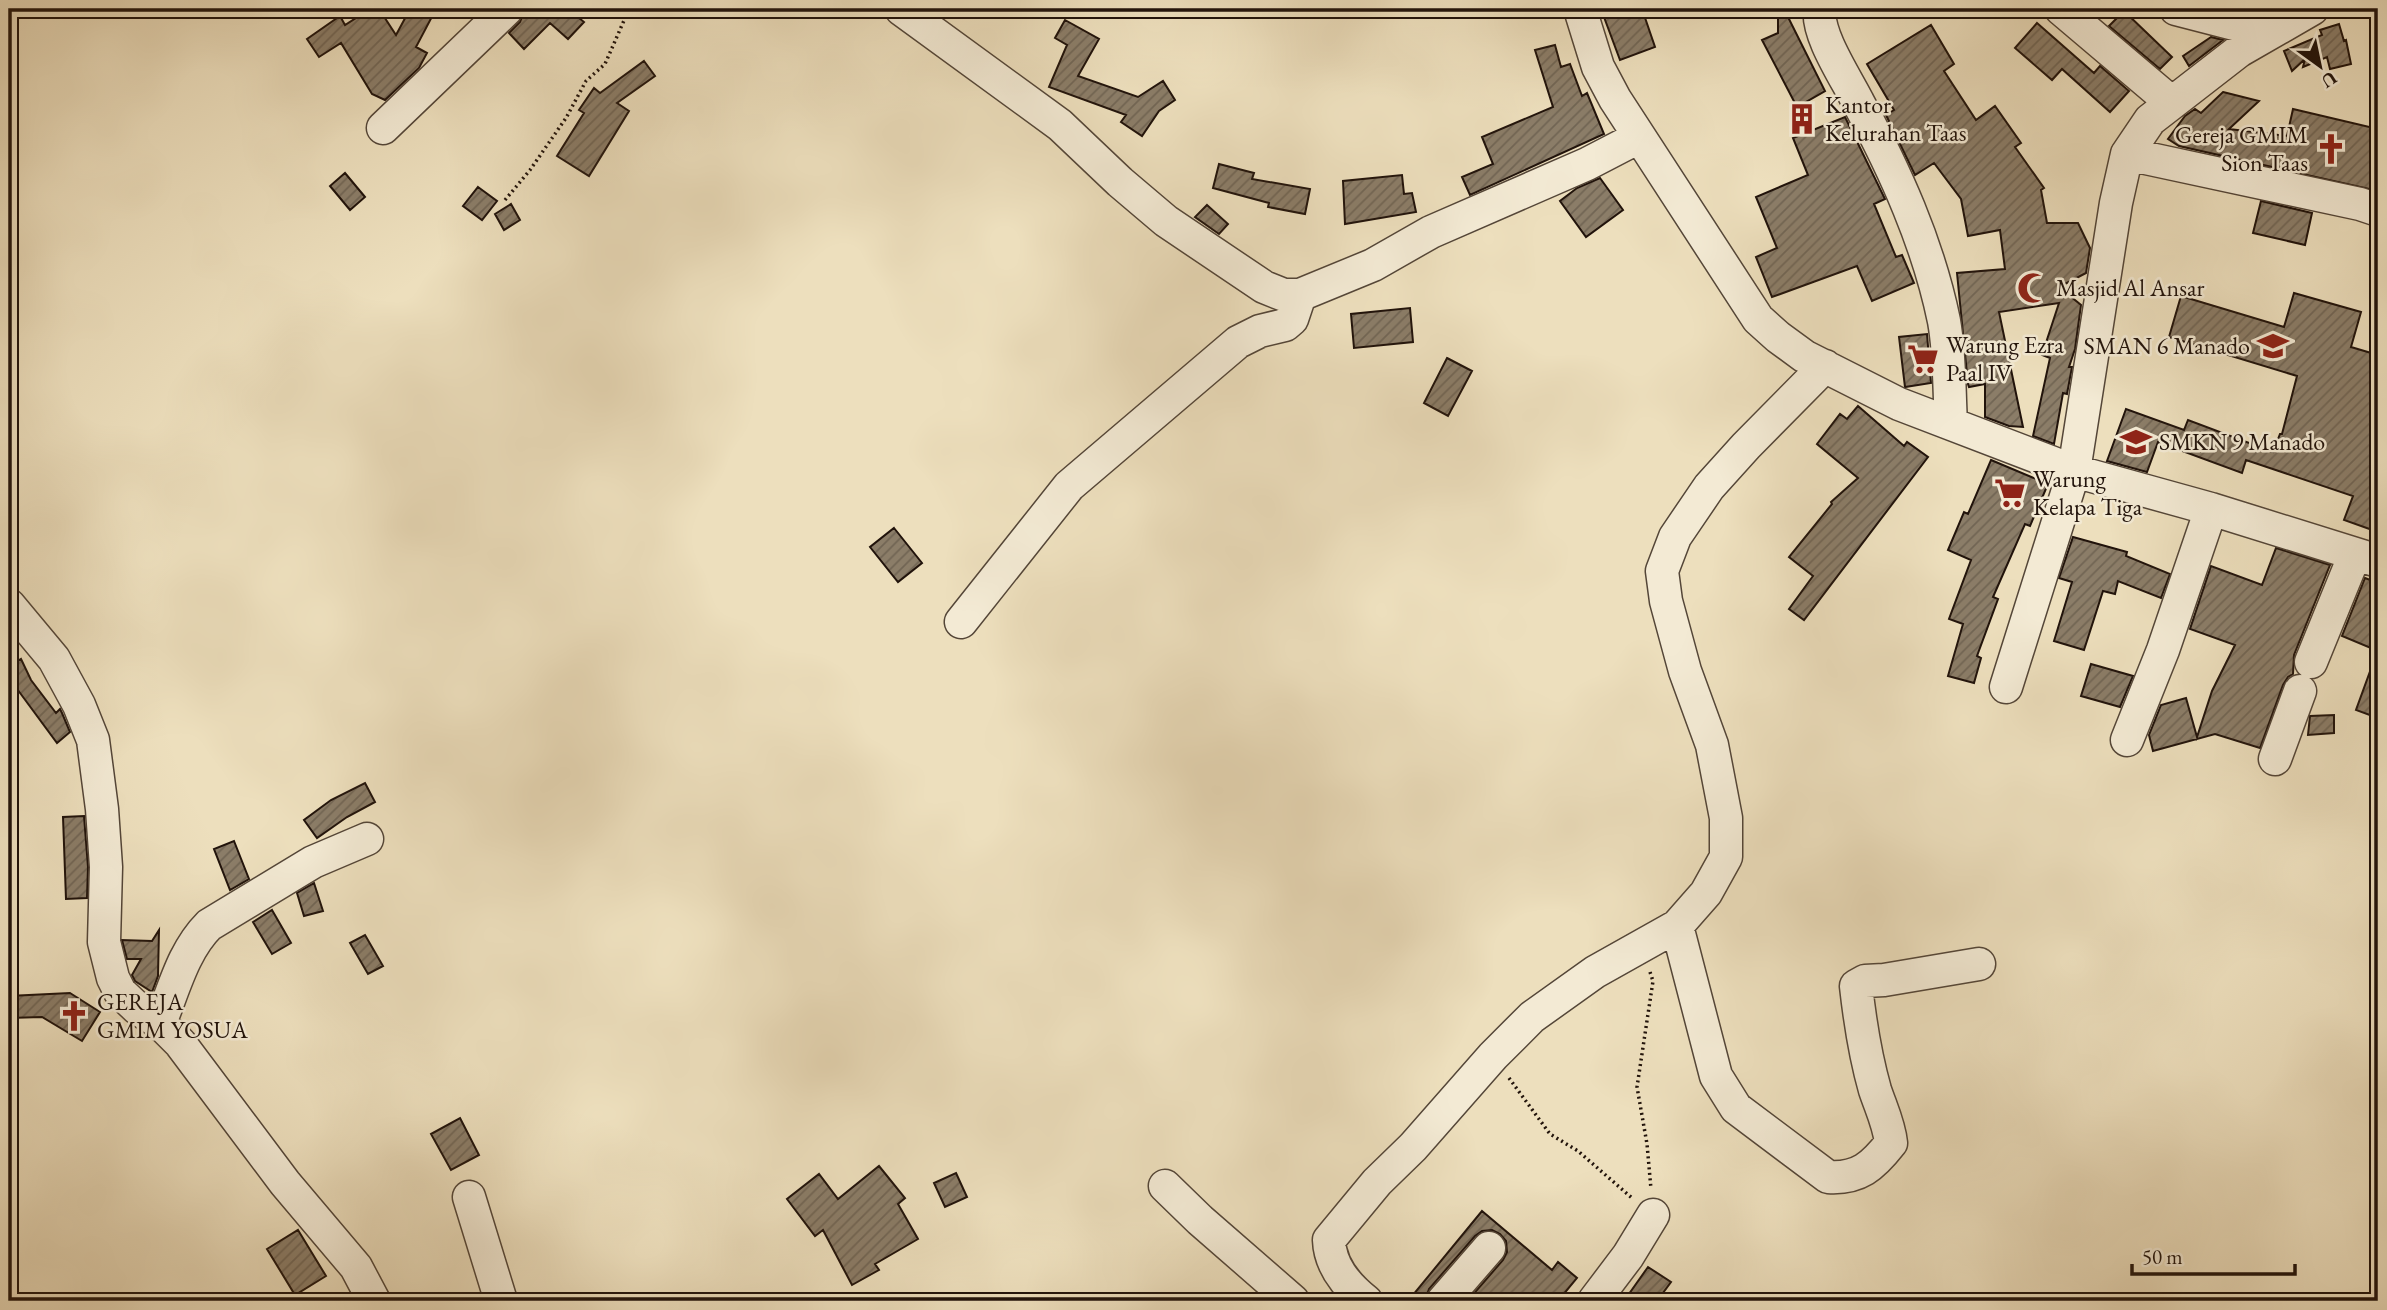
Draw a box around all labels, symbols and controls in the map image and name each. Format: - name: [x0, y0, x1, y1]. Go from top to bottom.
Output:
- north arrow: [2286, 32, 2356, 102]
- text: U: [2316, 65, 2342, 94]
- place label: Kantor Kelurahan Taas: [1825, 89, 1967, 148]
- building icon: Kantor Kelurahan Taas: [1785, 102, 1819, 136]
- place label: Gereja GMIM Sion Taas: [2175, 119, 2308, 178]
- church icon: Gereja GMIM Sion Taas: [2314, 132, 2348, 166]
- mosque icon: Masjid Al Ansar: [2016, 271, 2050, 305]
- place label: Masjid Al Ansar: [2056, 272, 2205, 303]
- place label: Warung Ezra Paal IV: [1946, 329, 2064, 388]
- school or university icon: SMAN 6 Manado: [2256, 329, 2290, 363]
- place label: SMAN 6 Manado: [2083, 330, 2250, 361]
- supermarket icon: Warung Ezra Paal IV: [1906, 342, 1940, 376]
- school or university icon: SMKN 9 Manado: [2119, 425, 2153, 459]
- place label: SMKN 9 Manado: [2159, 426, 2325, 457]
- place label: Warung Kelapa Tiga: [2033, 463, 2143, 522]
- supermarket icon: Warung Kelapa Tiga: [1993, 476, 2027, 510]
- place label: GEREJA GMIM YOSUA: [97, 986, 248, 1045]
- church icon: GEREJA GMIM YOSUA: [57, 999, 91, 1033]
- scale bar: [2132, 1233, 2294, 1277]
- text: 50 m: [2142, 1243, 2183, 1270]

